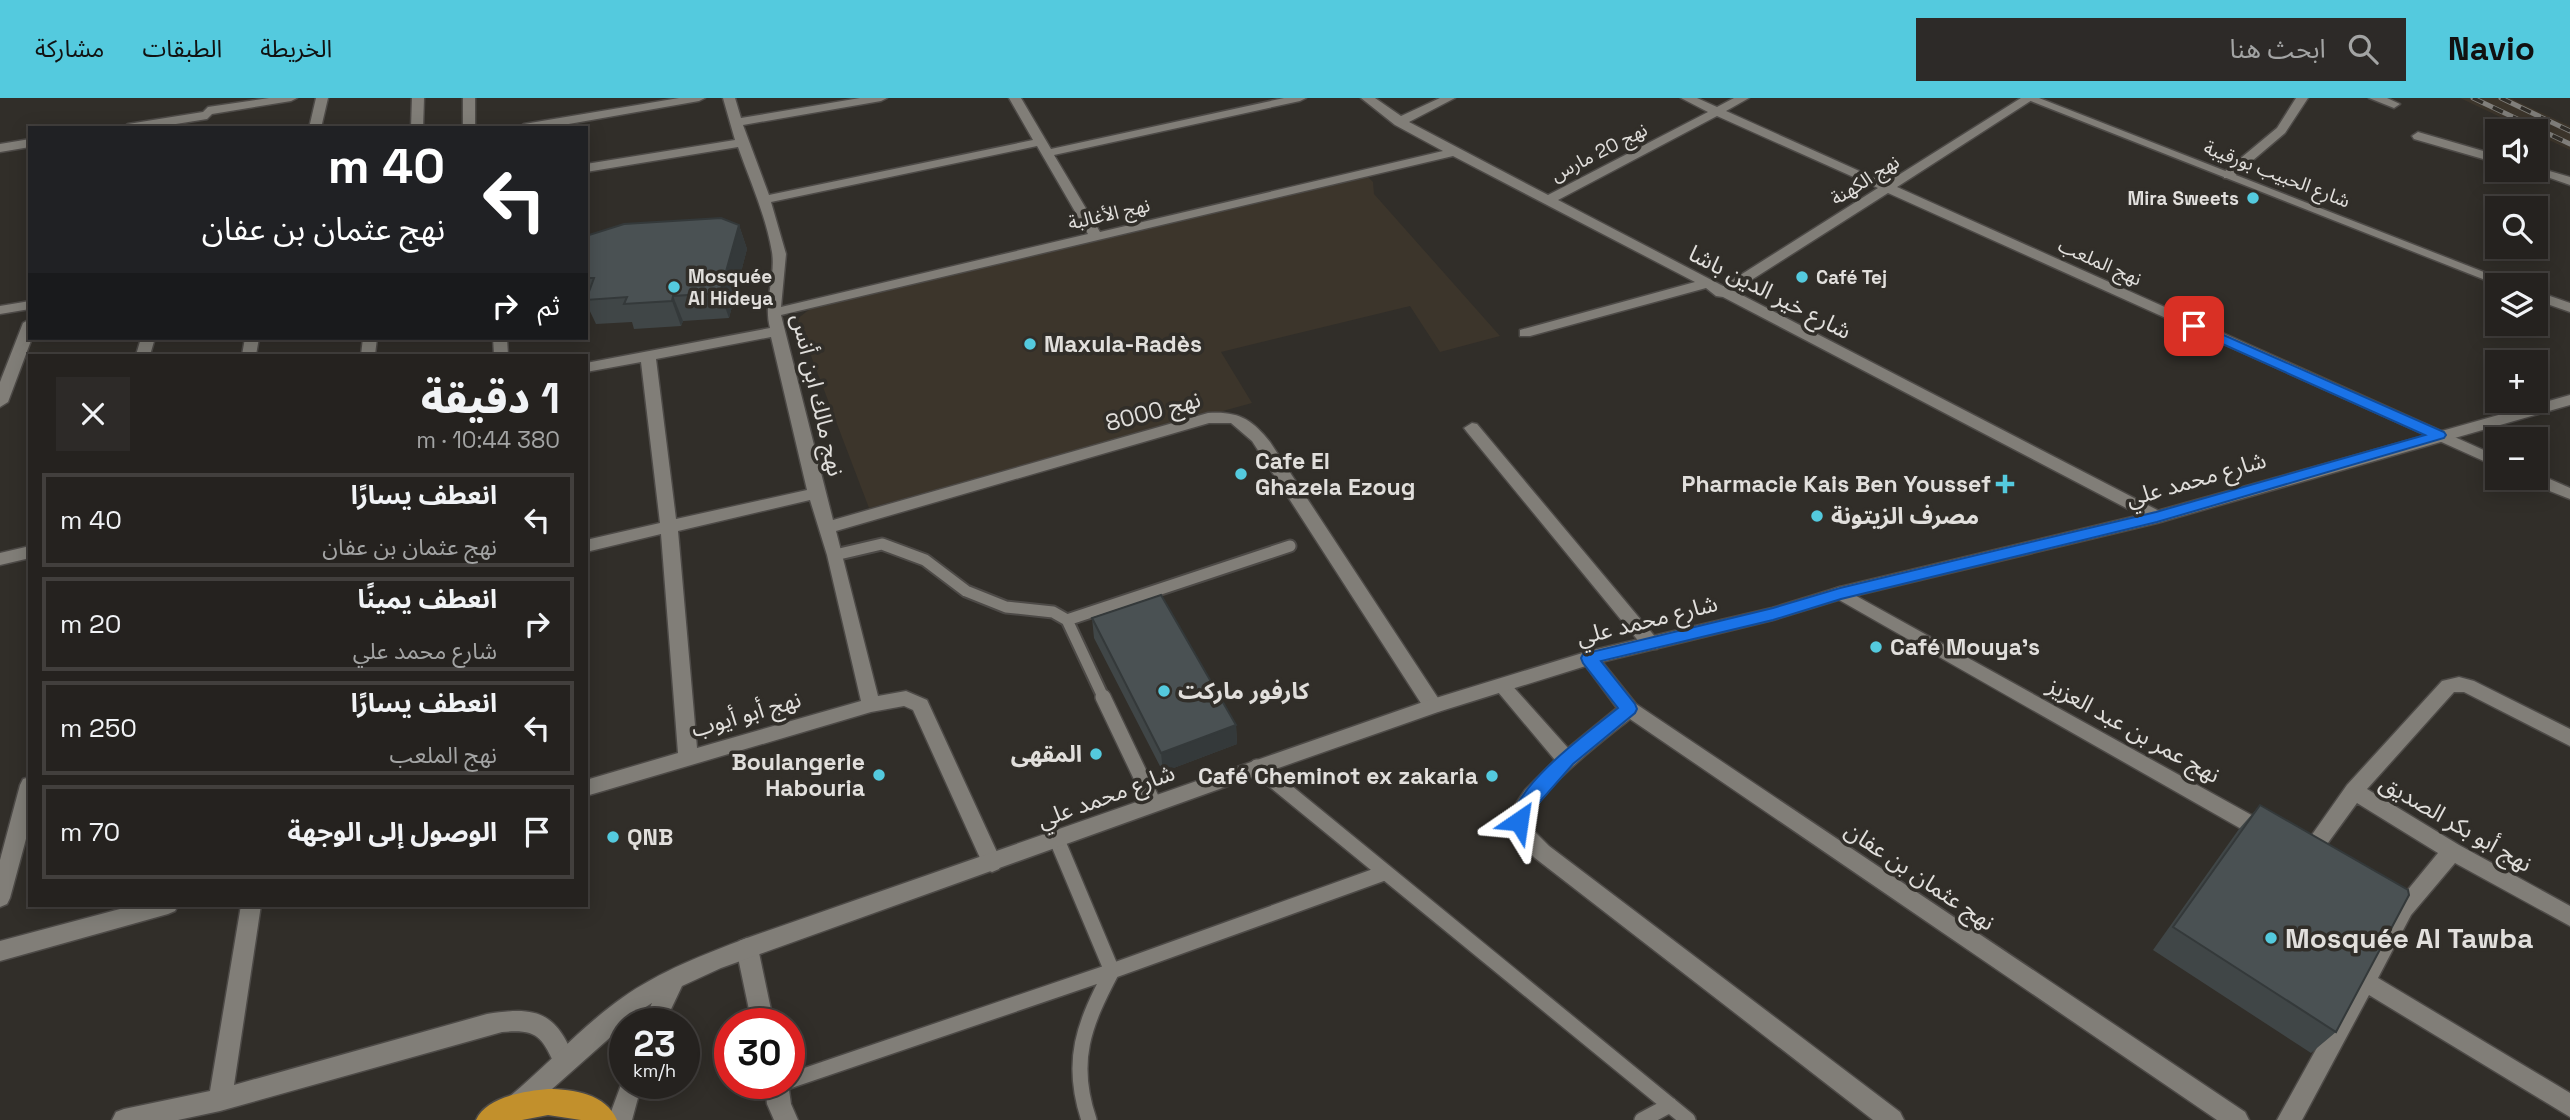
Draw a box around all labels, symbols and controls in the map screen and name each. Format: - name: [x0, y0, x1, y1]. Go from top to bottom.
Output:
- search box: [1916, 18, 2406, 81]
- text: Navio: [2448, 28, 2535, 70]
- icon: search: [2344, 30, 2382, 68]
- text: ابحث هنا: [2229, 32, 2326, 66]
- text: مشاركة: [35, 33, 104, 64]
- text: الطبقات: [142, 33, 222, 64]
- text: الخريطة: [260, 33, 332, 64]
- street label: نهج 20 مارس: [1546, 117, 1653, 189]
- map controls: [2485, 119, 2548, 490]
- button: sound: [2485, 119, 2548, 182]
- text: 40 m: [328, 135, 445, 197]
- street label: شارع الحبيب بورقيبة: [2200, 135, 2354, 214]
- street label: نهج الكهنة: [1826, 149, 1905, 213]
- icon: left: [469, 154, 560, 245]
- place label: Mira Sweets: [2127, 186, 2239, 211]
- marker: Mira Sweets: [2245, 190, 2261, 206]
- street label: نهج الأغالبة: [1066, 192, 1153, 238]
- button: search: [2485, 196, 2548, 259]
- text: نهج عثمان بن عفان: [202, 209, 445, 249]
- street label: نهج الملعب: [2054, 233, 2146, 293]
- street label: شارع خير الدين باشا: [1683, 238, 1856, 348]
- place label: Mosquée Al Hideya: [688, 264, 773, 311]
- place label: Café Tej: [1816, 265, 1887, 290]
- marker: Café Tej: [1794, 269, 1810, 285]
- button: layers: [2485, 273, 2548, 336]
- marker: Mosquée Al Hideya: [666, 279, 682, 295]
- icon: right: [486, 287, 524, 325]
- text: ثم: [538, 289, 560, 323]
- pin: [2164, 296, 2224, 356]
- icon: arrive: [2175, 307, 2213, 345]
- street label: نهج مالك ابن أنس: [783, 311, 851, 480]
- place label: Maxula-Radès: [1044, 329, 1202, 359]
- marker: Maxula-Radès: [1022, 336, 1038, 352]
- button: +: [2485, 350, 2548, 413]
- text: 1 دقيقة: [421, 372, 560, 425]
- button: close: [56, 377, 130, 451]
- street label: نهج 8000: [1102, 384, 1204, 440]
- text: 380 m · 10:44: [416, 425, 560, 455]
- button: −: [2485, 427, 2548, 490]
- street label: شارع محمد علي: [2123, 445, 2270, 516]
- place label: Cafe El Ghazela Ezoug: [1255, 446, 1415, 502]
- marker: Cafe El Ghazela Ezoug: [1233, 466, 1249, 482]
- place label: Pharmacie Kais Ben Youssef: [1681, 469, 1991, 499]
- marker: Pharmacie Kais Ben Youssef: [1997, 476, 2013, 492]
- text: انعطف يسارًا: [351, 478, 497, 512]
- icon: left: [518, 501, 556, 539]
- place label: مصرف الزيتونة: [1831, 501, 1979, 531]
- text: 40 m: [60, 503, 122, 537]
- marker: مصرف الزيتونة: [1809, 508, 1825, 524]
- text: نهج عثمان بن عفان: [322, 532, 497, 562]
- text: انعطف يمينًا: [357, 582, 497, 616]
- street label: شارع محمد علي: [1573, 588, 1721, 654]
- icon: right: [518, 605, 556, 643]
- text: 20 m: [60, 607, 121, 641]
- place label: Café Mouya's: [1890, 632, 2040, 662]
- text: شارع محمد علي: [353, 636, 497, 666]
- marker: Café Mouya's: [1868, 639, 1884, 655]
- street label: نهج عمر بن عبد العزيز: [2041, 670, 2226, 792]
- place label: كارفور ماركت: [1178, 676, 1310, 706]
- marker: كارفور ماركت: [1156, 683, 1172, 699]
- street label: نهج أبو أيوب: [688, 684, 805, 746]
- text: انعطف يسارًا: [351, 686, 497, 720]
- icon: left: [518, 709, 556, 747]
- text: 250 m: [60, 711, 137, 745]
- place label: المقهى: [1011, 739, 1082, 769]
- text: نهج الملعب: [390, 740, 497, 770]
- marker: المقهى: [1088, 746, 1104, 762]
- place label: Boulangerie Habouria: [731, 747, 865, 803]
- street label: شارع محمد علي: [1033, 757, 1180, 837]
- place label: Café Cheminot ex zakaria: [1198, 761, 1478, 791]
- marker: Boulangerie Habouria: [871, 767, 887, 783]
- street label: نهج أبو بكر الصديق: [2373, 767, 2538, 880]
- marker: Café Cheminot ex zakaria: [1484, 768, 1500, 784]
- position arrow: [1482, 784, 1556, 858]
- icon: arrive: [518, 813, 556, 851]
- text: 70 m: [60, 815, 120, 849]
- text: الوصول إلى الوجهة: [287, 815, 497, 849]
- street label: نهج عثمان بن عفان: [1838, 815, 2001, 939]
- place label: QNB: [627, 822, 673, 852]
- marker: QNB: [605, 829, 621, 845]
- place label: Mosquée Al Tawba: [2285, 920, 2533, 956]
- marker: Mosquée Al Tawba: [2263, 930, 2279, 946]
- speed limit sign: 30: [714, 1008, 805, 1099]
- text: 23: [633, 1022, 676, 1066]
- text: km/h: [633, 1059, 676, 1082]

